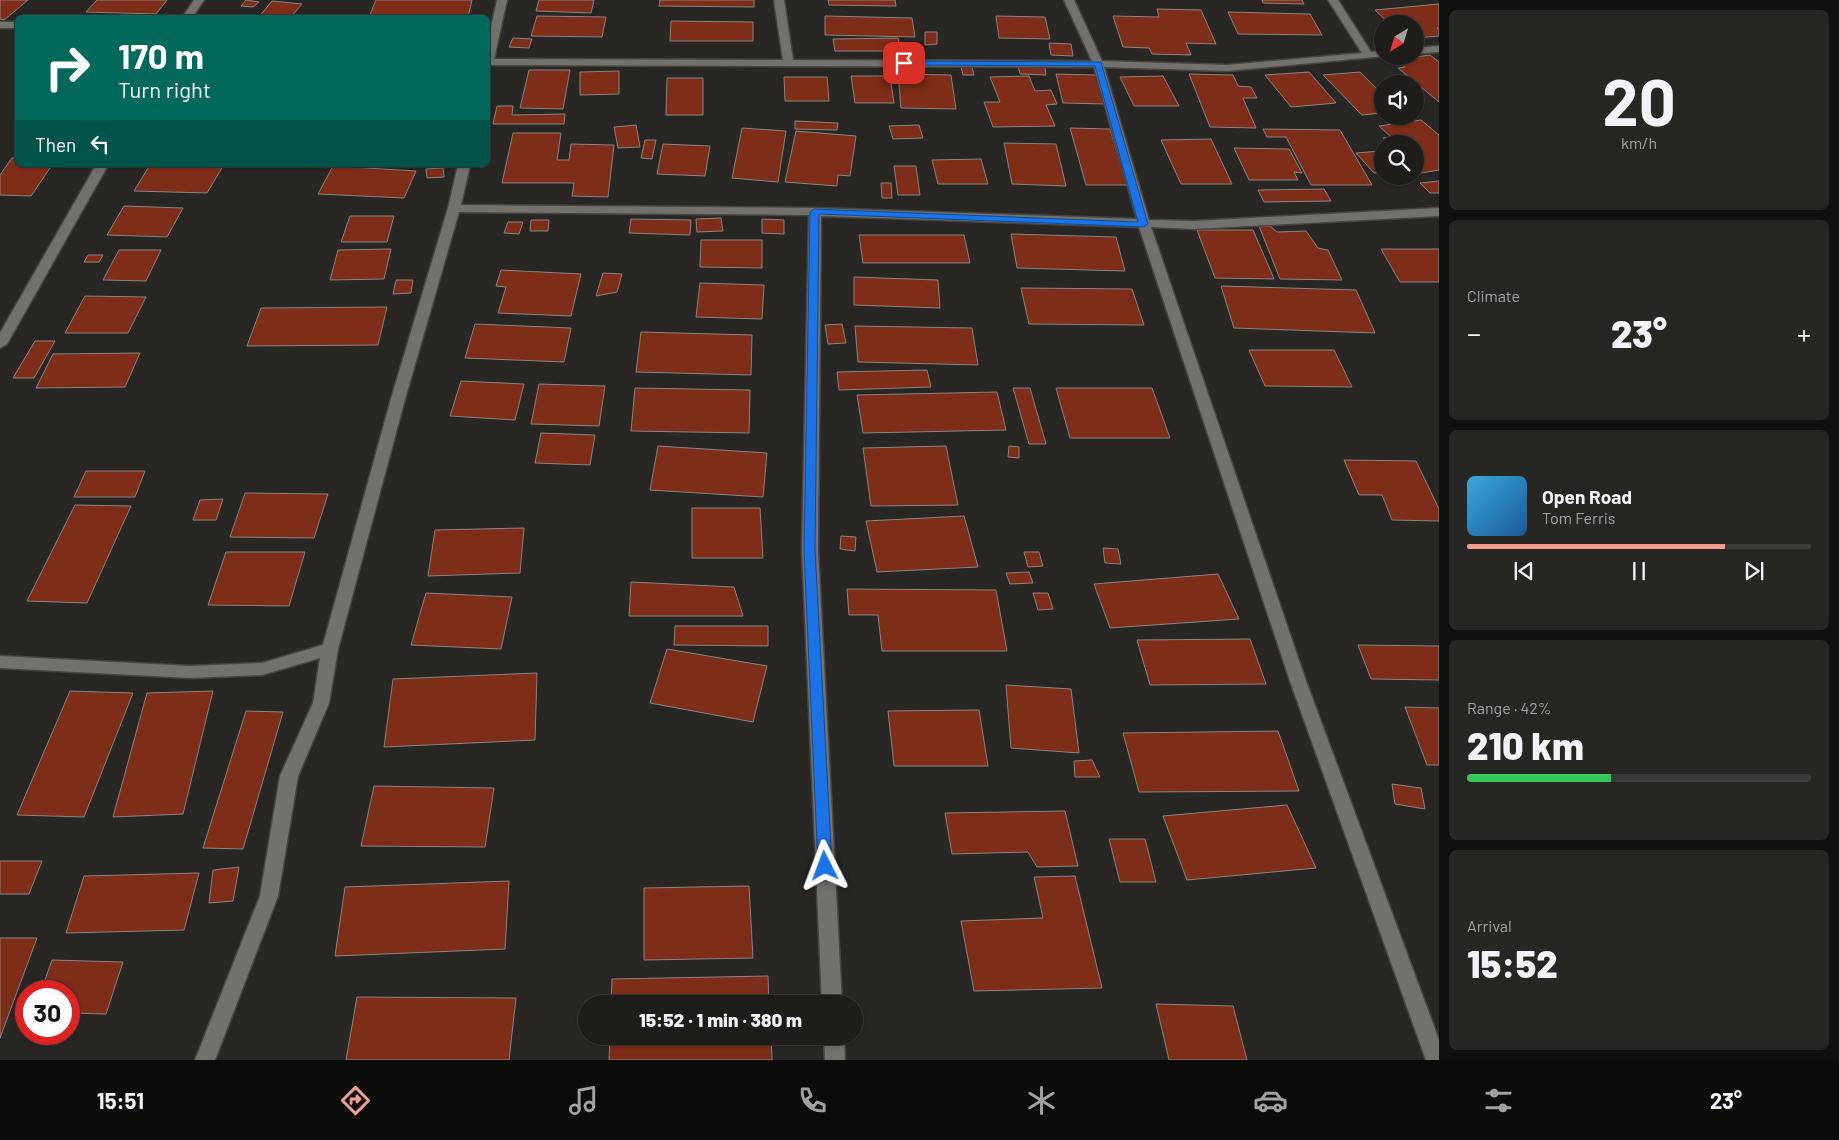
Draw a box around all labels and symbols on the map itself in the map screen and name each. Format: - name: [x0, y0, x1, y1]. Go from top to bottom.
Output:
- north arrow: [1374, 15, 1424, 65]
- pin: [883, 42, 925, 84]
- position arrow: [798, 839, 850, 891]
- speed limit sign: 30: [15, 980, 80, 1045]

